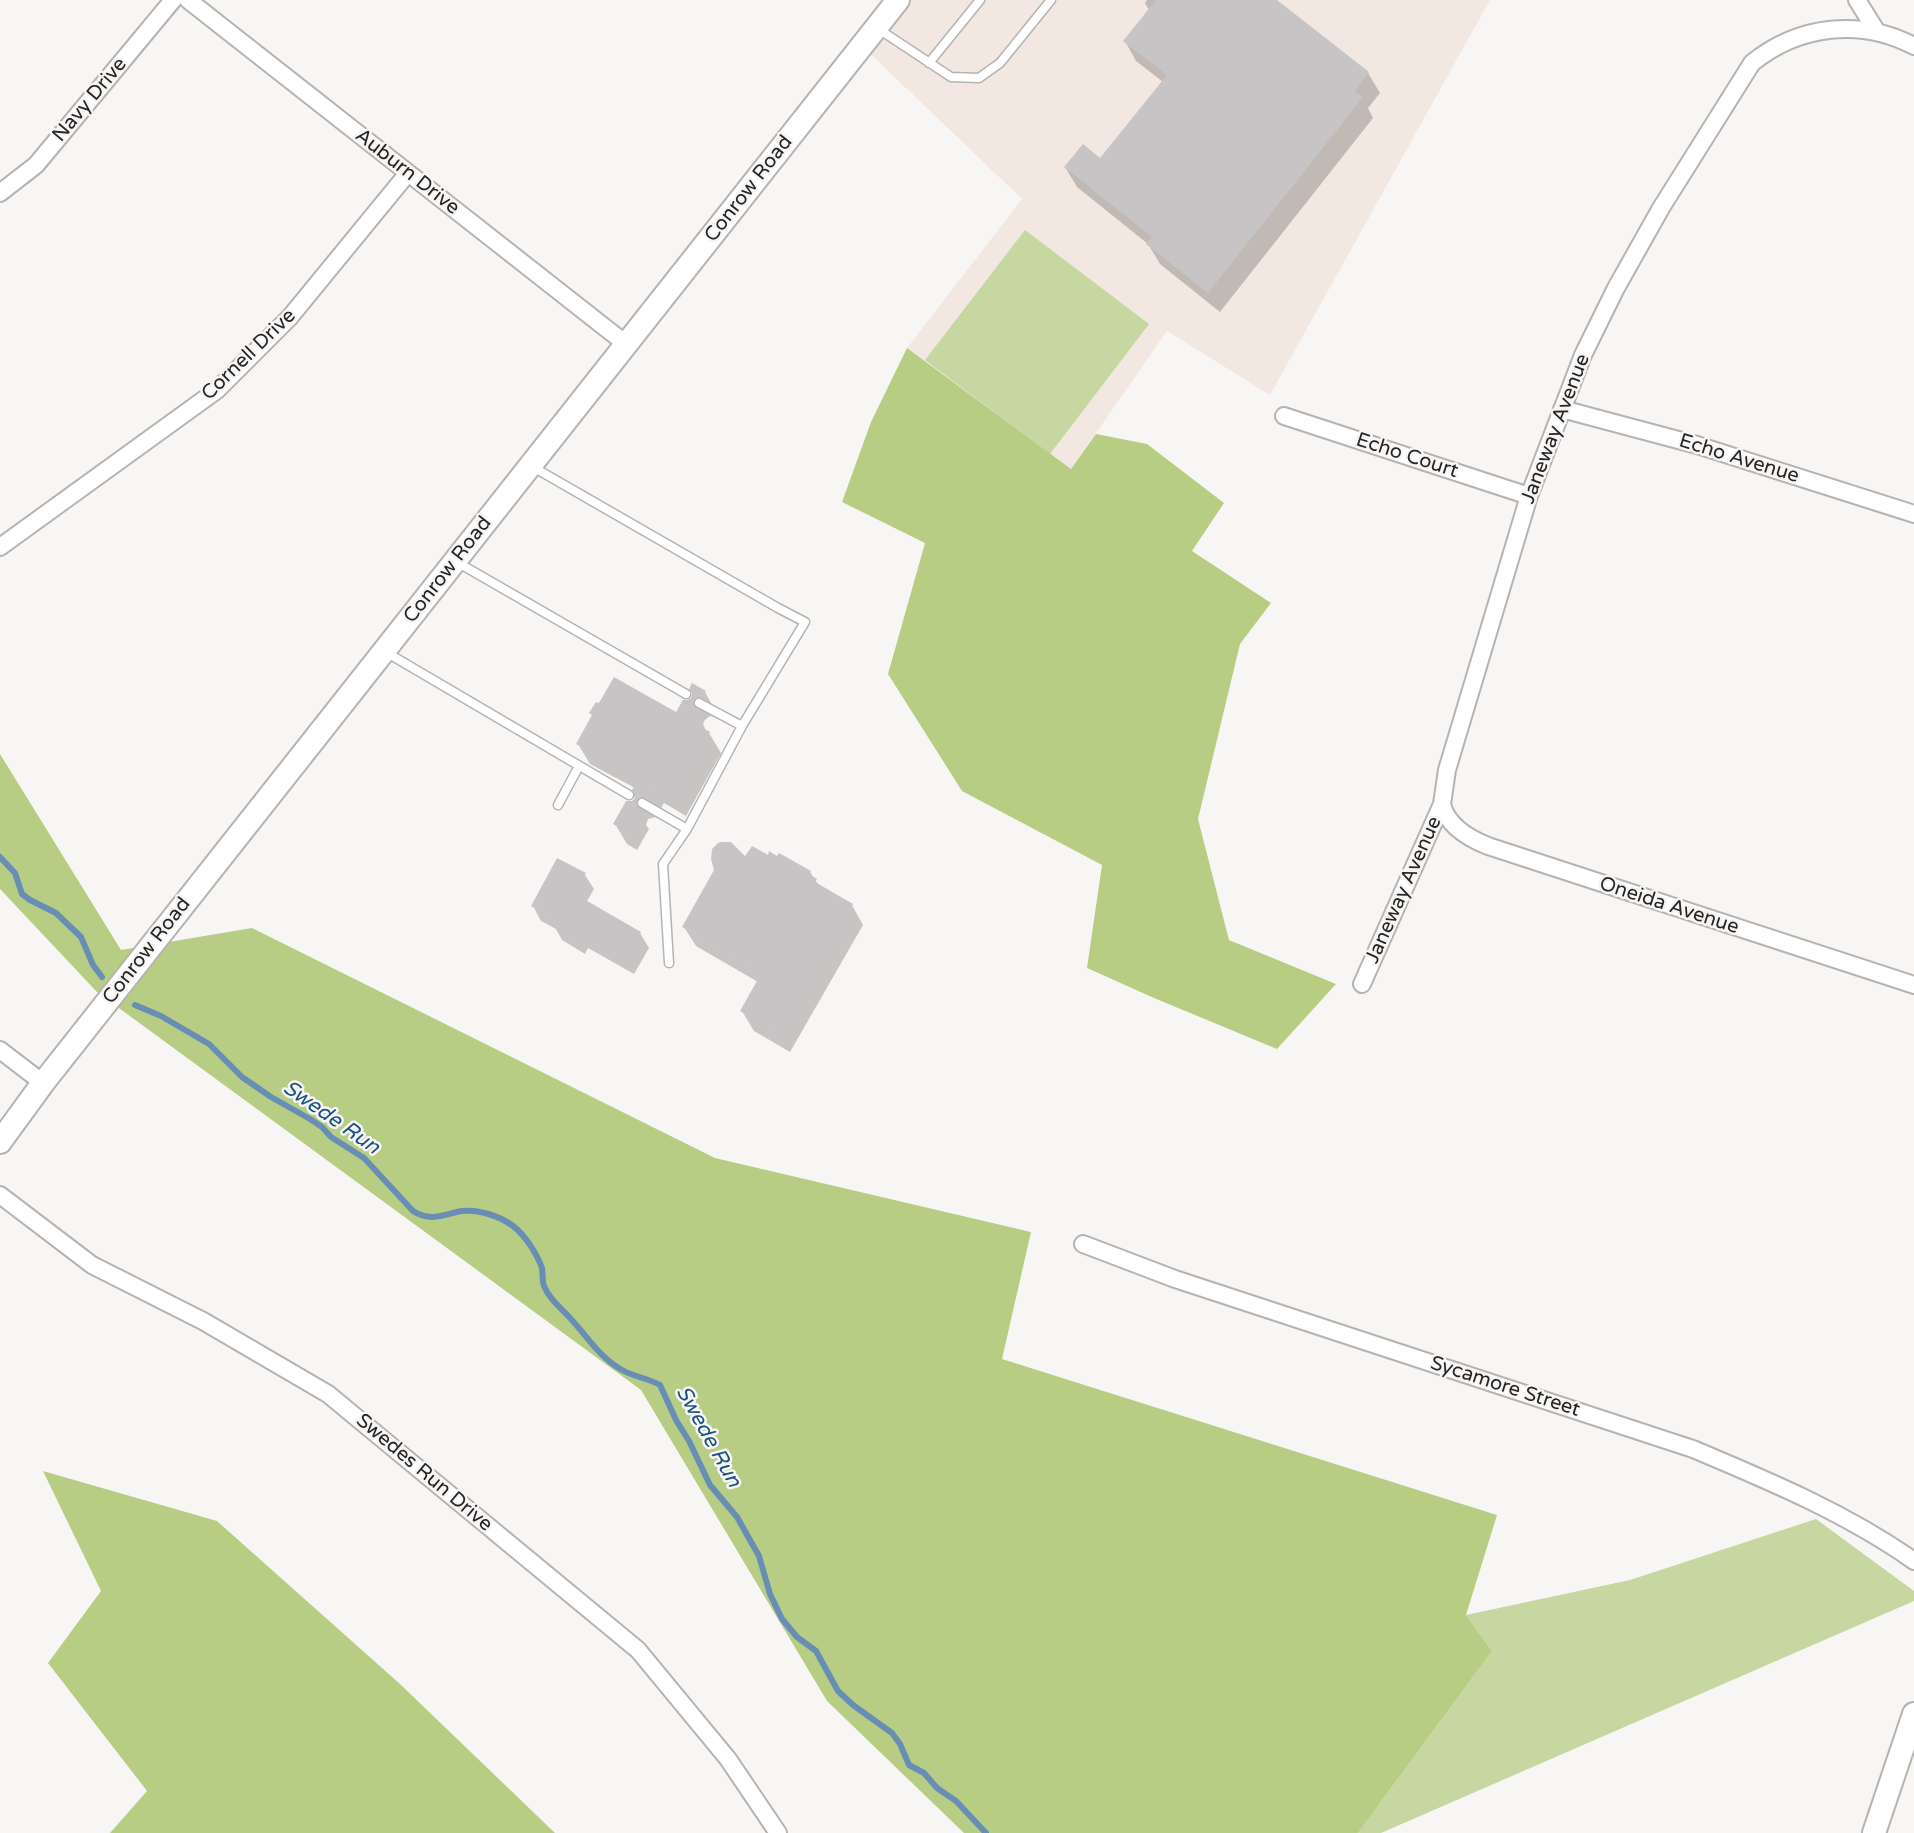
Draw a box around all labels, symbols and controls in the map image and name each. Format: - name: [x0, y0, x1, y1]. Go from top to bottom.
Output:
- street label: Navy Drive: [48, 53, 132, 147]
- street label: Auburn Drive: [350, 124, 464, 220]
- street label: Conrow Road: [700, 131, 798, 247]
- street label: Cornell Drive: [197, 304, 301, 406]
- street label: Janeway Avenue: [1516, 351, 1596, 507]
- street label: Echo Court: [1353, 428, 1461, 484]
- street label: Echo Avenue: [1676, 429, 1802, 489]
- street label: Conrow Road: [399, 512, 497, 628]
- street label: Janeway Avenue: [1361, 813, 1447, 967]
- street label: Oneida Avenue: [1596, 872, 1742, 940]
- street label: Conrow Road: [98, 893, 196, 1009]
- water label: Swede Run: [278, 1076, 384, 1160]
- street label: Sycamore Street: [1427, 1352, 1583, 1422]
- water label: Swede Run: [670, 1382, 746, 1492]
- street label: Swedes Run Drive: [351, 1409, 497, 1537]

